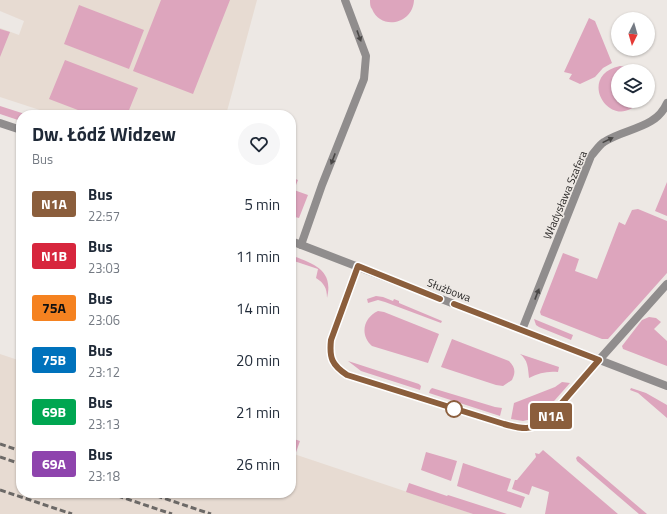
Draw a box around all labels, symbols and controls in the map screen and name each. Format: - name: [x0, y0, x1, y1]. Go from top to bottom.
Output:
- north arrow: [611, 12, 655, 56]
- map controls: [611, 12, 655, 108]
- one-way arrow: [356, 31, 362, 43]
- button: layers: [611, 64, 655, 108]
- text: Dw. Łódź Widzew: [32, 119, 176, 148]
- button: heart: [238, 123, 280, 165]
- one-way arrow: [603, 137, 614, 143]
- street label: Władysława Szafera: [539, 148, 591, 242]
- text: Bus: [32, 149, 53, 169]
- one-way arrow: [329, 153, 335, 165]
- text: Bus: [88, 183, 113, 206]
- text: N1A: [41, 193, 67, 214]
- text: 5 min: [244, 193, 280, 216]
- text: 22:57: [88, 206, 120, 226]
- text: Bus: [88, 235, 113, 258]
- text: N1B: [41, 245, 67, 266]
- text: 11 min: [236, 245, 280, 268]
- text: 23:03: [88, 258, 120, 278]
- street label: Służbowa: [425, 274, 474, 306]
- text: Bus: [88, 287, 113, 310]
- one-way arrow: [534, 288, 540, 300]
- text: 75A: [42, 297, 66, 318]
- text: 14 min: [236, 297, 280, 320]
- text: 23:06: [88, 310, 120, 330]
- text: Bus: [88, 339, 113, 362]
- text: 75B: [42, 349, 66, 370]
- text: 20 min: [236, 349, 280, 372]
- text: 23:12: [88, 362, 120, 382]
- text: Bus: [88, 391, 113, 414]
- unlabelled marker: [445, 400, 463, 418]
- text: 69B: [42, 401, 66, 422]
- text: 21 min: [236, 401, 280, 424]
- line badge: N1A: [528, 403, 574, 429]
- text: N1A: [538, 405, 564, 426]
- text: 23:13: [88, 414, 120, 434]
- text: Bus: [88, 443, 113, 466]
- text: 69A: [42, 453, 66, 474]
- text: 26 min: [236, 453, 280, 476]
- text: 23:18: [88, 466, 120, 486]

